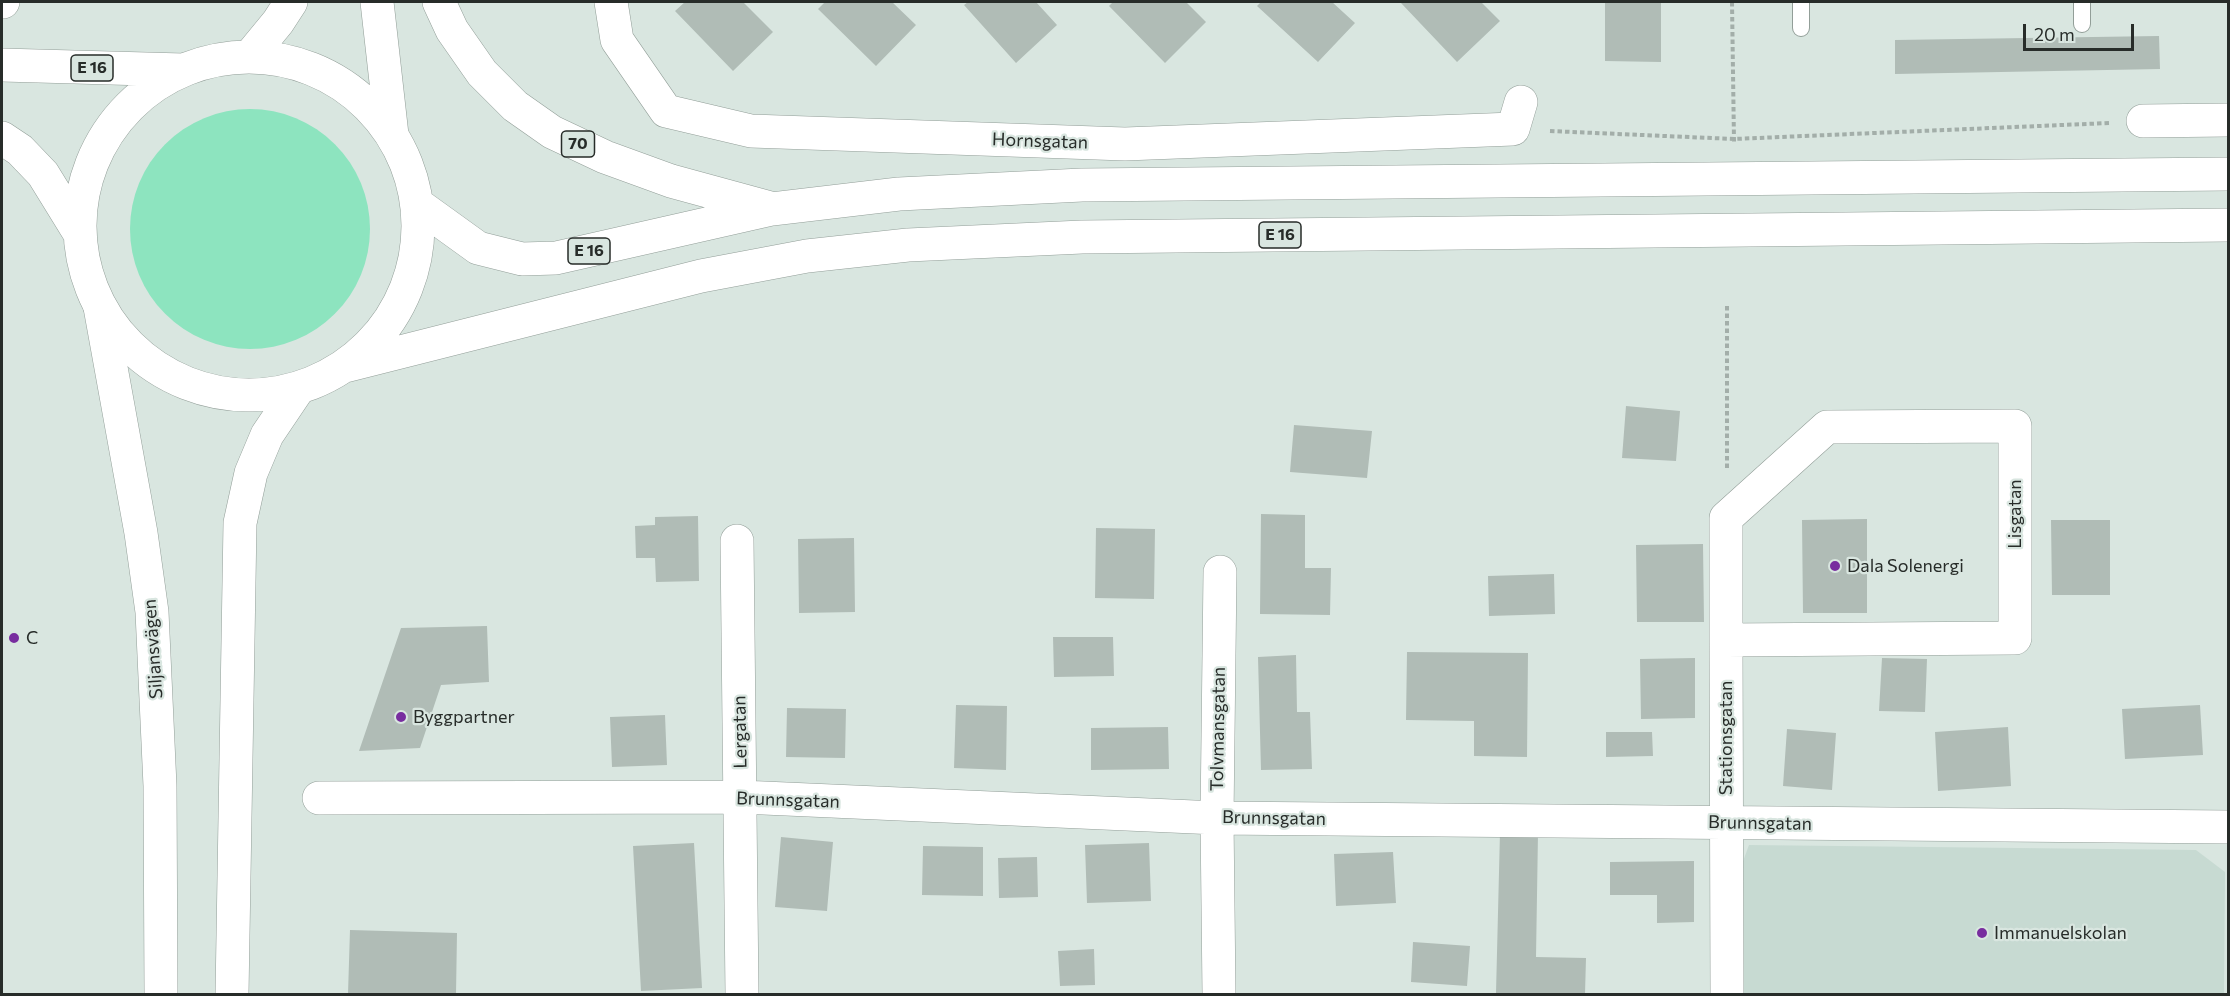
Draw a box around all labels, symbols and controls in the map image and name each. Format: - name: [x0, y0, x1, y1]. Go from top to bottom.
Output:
- scale bar: [2026, 12, 2137, 50]
- text: 20 m: [2034, 23, 2075, 45]
- road number: E 16: [71, 55, 113, 81]
- street label: Hornsgatan: [992, 129, 1088, 153]
- road number: 70: [562, 131, 594, 157]
- road number: E 16: [1259, 222, 1301, 248]
- road number: E 16: [568, 238, 610, 264]
- street label: Lisgatan: [2004, 479, 2026, 549]
- place label: Dala Solenergi: [1847, 555, 1964, 577]
- marker: Dala Solenergi: [1828, 559, 1842, 573]
- street label: Siljansvägen: [139, 598, 167, 700]
- place label: C: [26, 627, 38, 649]
- marker: C: [7, 631, 21, 645]
- street label: Tolvmansgatan: [1206, 667, 1230, 791]
- street label: Stationsgatan: [1715, 681, 1737, 795]
- street label: Lergatan: [729, 695, 751, 769]
- place label: Byggpartner: [413, 706, 515, 728]
- marker: Byggpartner: [394, 710, 408, 724]
- street label: Brunnsgatan: [736, 787, 840, 813]
- street label: Brunnsgatan: [1222, 806, 1326, 830]
- street label: Brunnsgatan: [1708, 811, 1812, 835]
- place label: Immanuelskolan: [1994, 922, 2127, 944]
- marker: Immanuelskolan: [1975, 926, 1989, 940]

